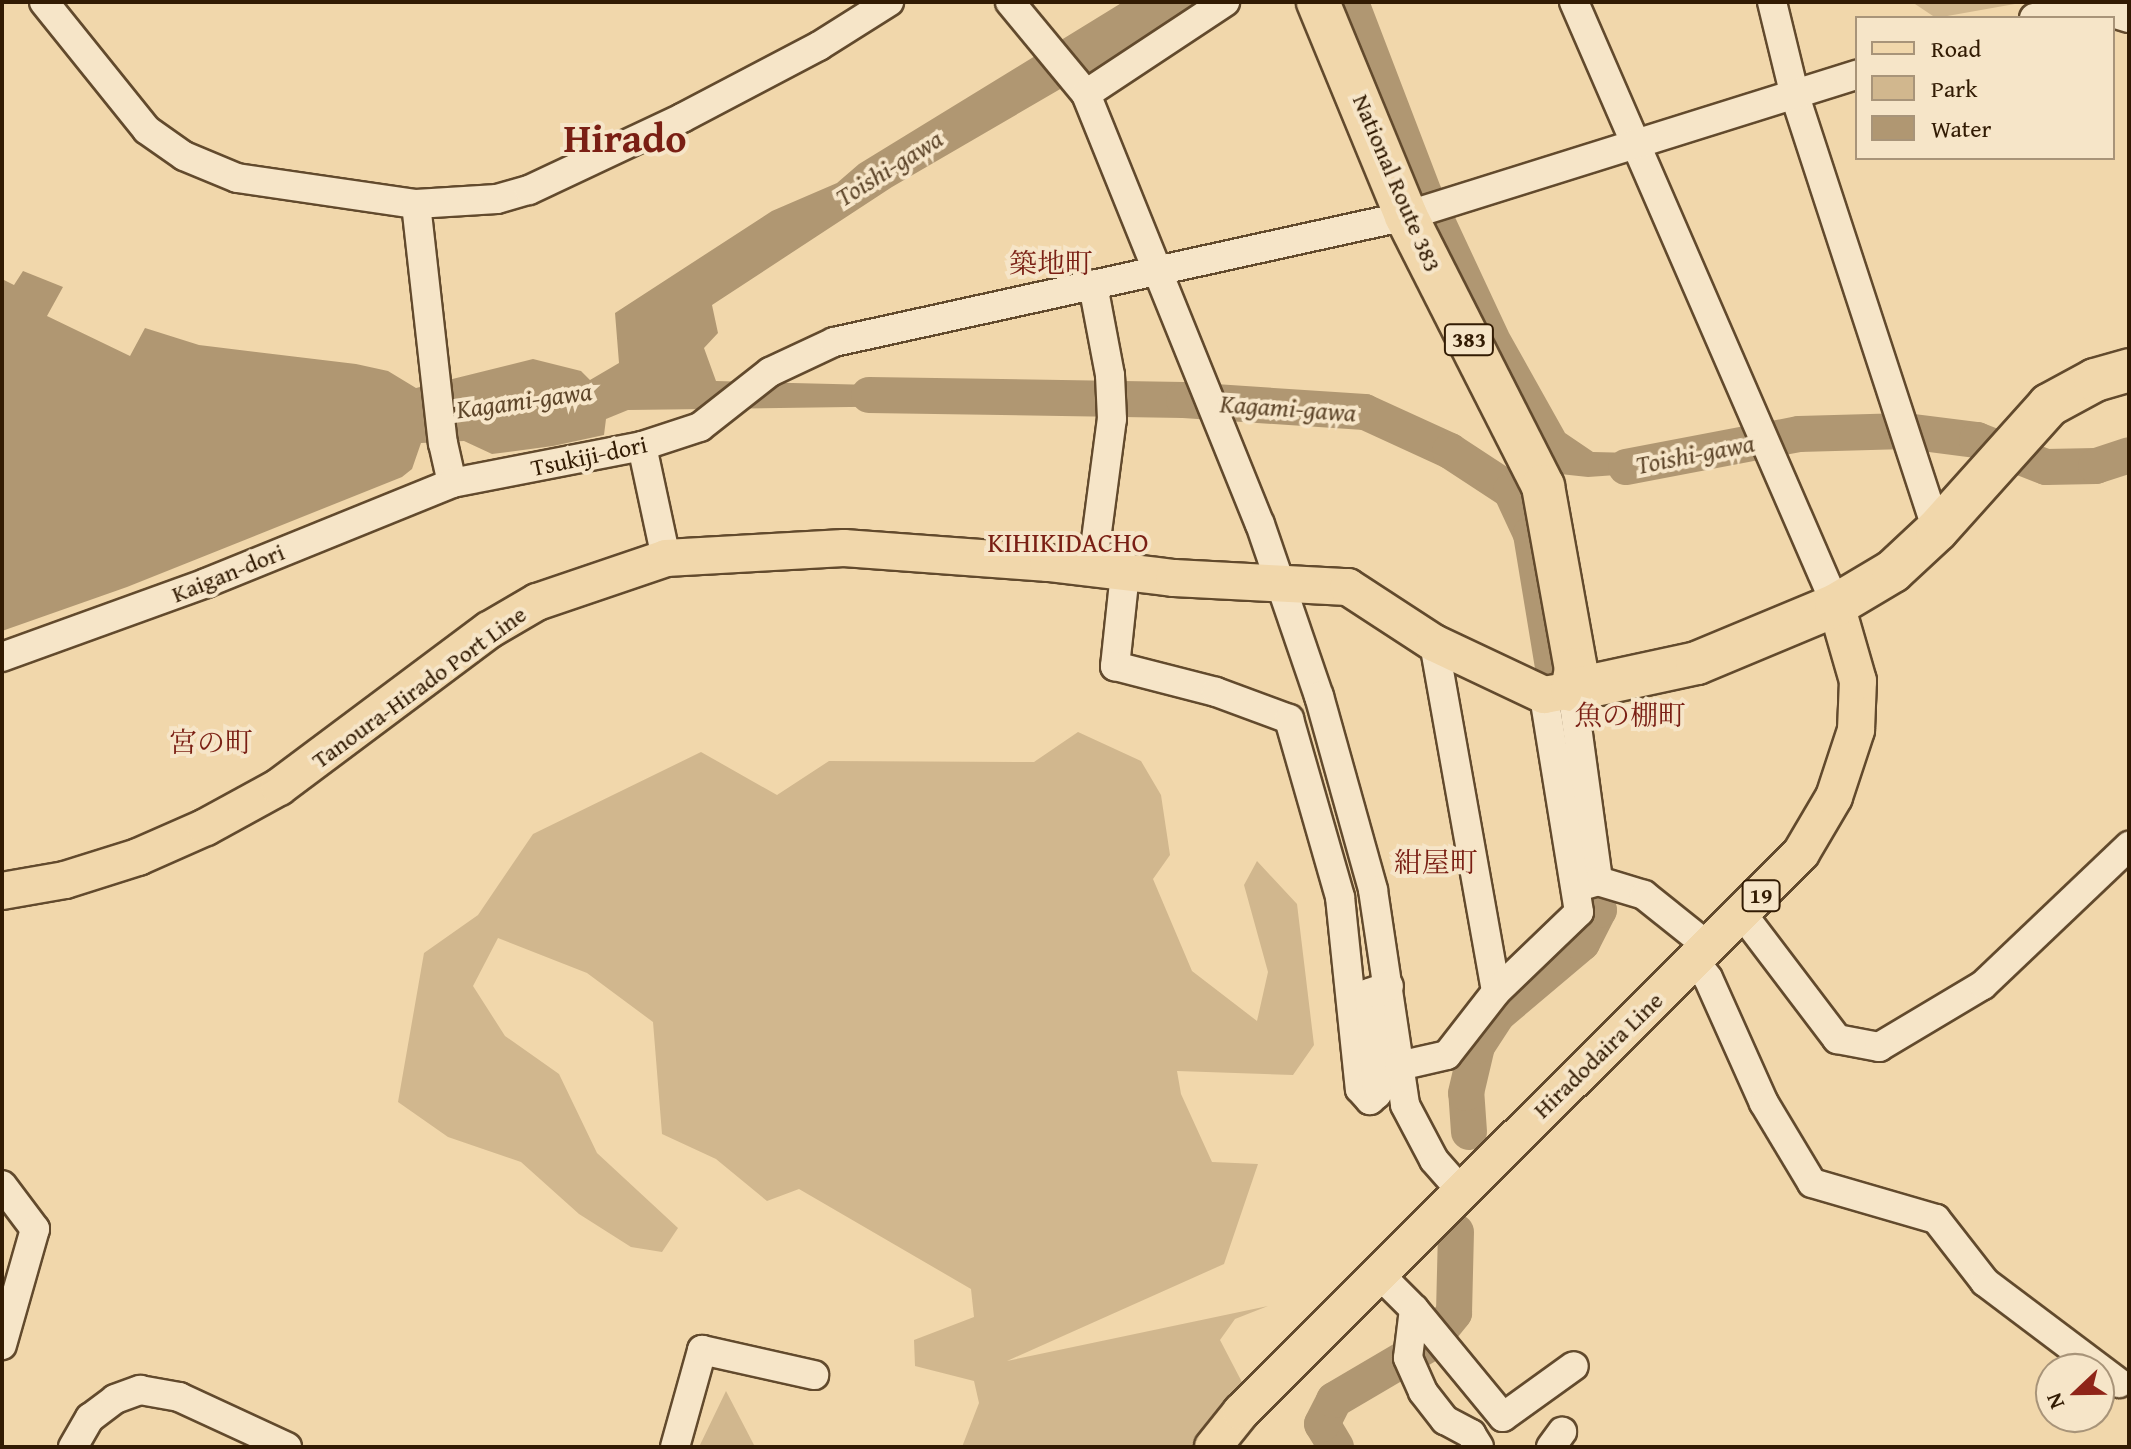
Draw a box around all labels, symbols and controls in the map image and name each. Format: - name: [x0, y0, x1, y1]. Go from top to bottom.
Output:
- legend: [1855, 16, 2115, 160]
- text: Road: [1931, 31, 1981, 66]
- text: Park: [1931, 71, 1977, 106]
- street label: National Route 383: [1347, 90, 1447, 276]
- text: Water: [1931, 111, 1991, 146]
- district label: Hirado: [564, 114, 686, 162]
- water label: Toishi-gawa: [830, 123, 948, 213]
- district label: 築地町: [1009, 246, 1093, 280]
- road number: 383: [1443, 322, 1495, 358]
- water label: Kagami-gawa: [454, 375, 594, 425]
- water label: Kagami-gawa: [1219, 388, 1357, 428]
- water label: Toishi-gawa: [1633, 427, 1757, 481]
- street label: Tsukiji-dori: [528, 430, 650, 482]
- district label: KIHIKIDACHO: [976, 525, 1160, 559]
- street label: Kaigan-dori: [167, 537, 289, 609]
- street label: Tanoura-Hirado Port Line: [306, 600, 532, 774]
- district label: 魚の棚町: [1574, 698, 1686, 732]
- district label: 宮の町: [169, 725, 253, 759]
- district label: 紺屋町: [1394, 845, 1478, 879]
- road number: 19: [1741, 878, 1781, 914]
- street label: Hiradodaira Line: [1527, 986, 1669, 1124]
- north arrow: [2035, 1353, 2115, 1433]
- text: N: [2037, 1388, 2072, 1414]

